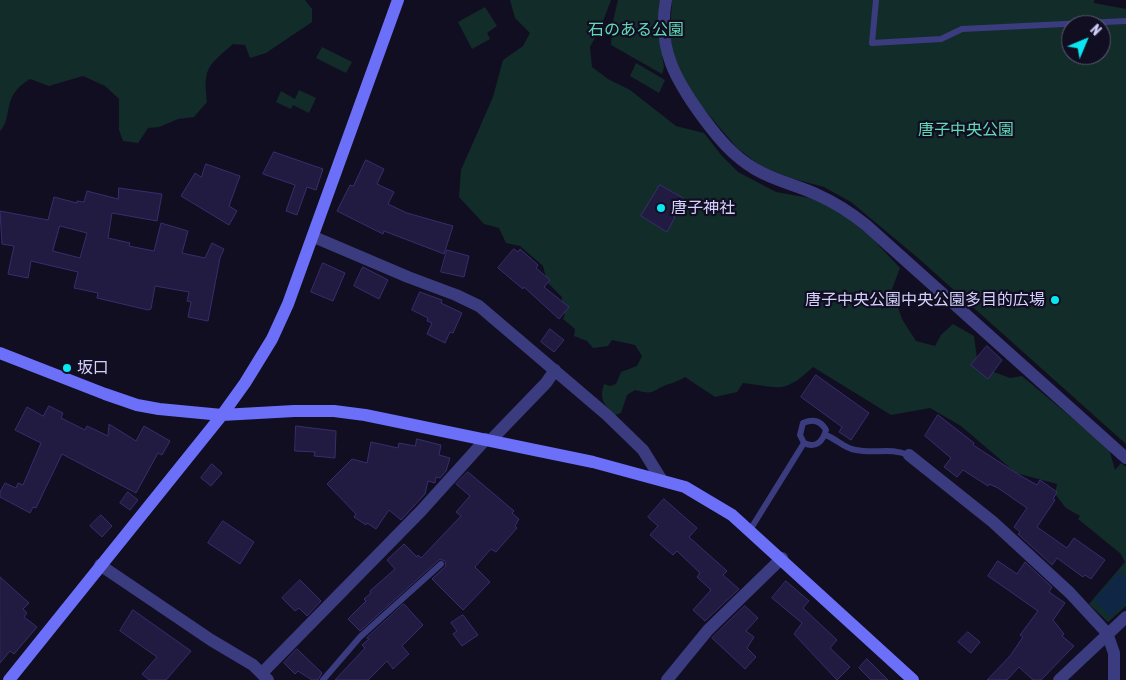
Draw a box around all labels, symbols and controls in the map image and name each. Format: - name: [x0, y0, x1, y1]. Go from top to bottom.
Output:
- north arrow: [1061, 15, 1111, 65]
- park label: 石のある公園: [588, 20, 684, 40]
- text: N: [1087, 22, 1104, 39]
- park label: 唐子中央公園: [918, 120, 1014, 140]
- place label: 唐子神社: [671, 198, 735, 218]
- marker: 唐子神社: [655, 202, 667, 214]
- place label: 唐子中央公園中央公園多目的広場: [805, 290, 1045, 310]
- marker: 唐子中央公園中央公園多目的広場: [1049, 294, 1061, 306]
- place label: 坂口: [77, 358, 109, 378]
- marker: 坂口: [61, 362, 73, 374]

